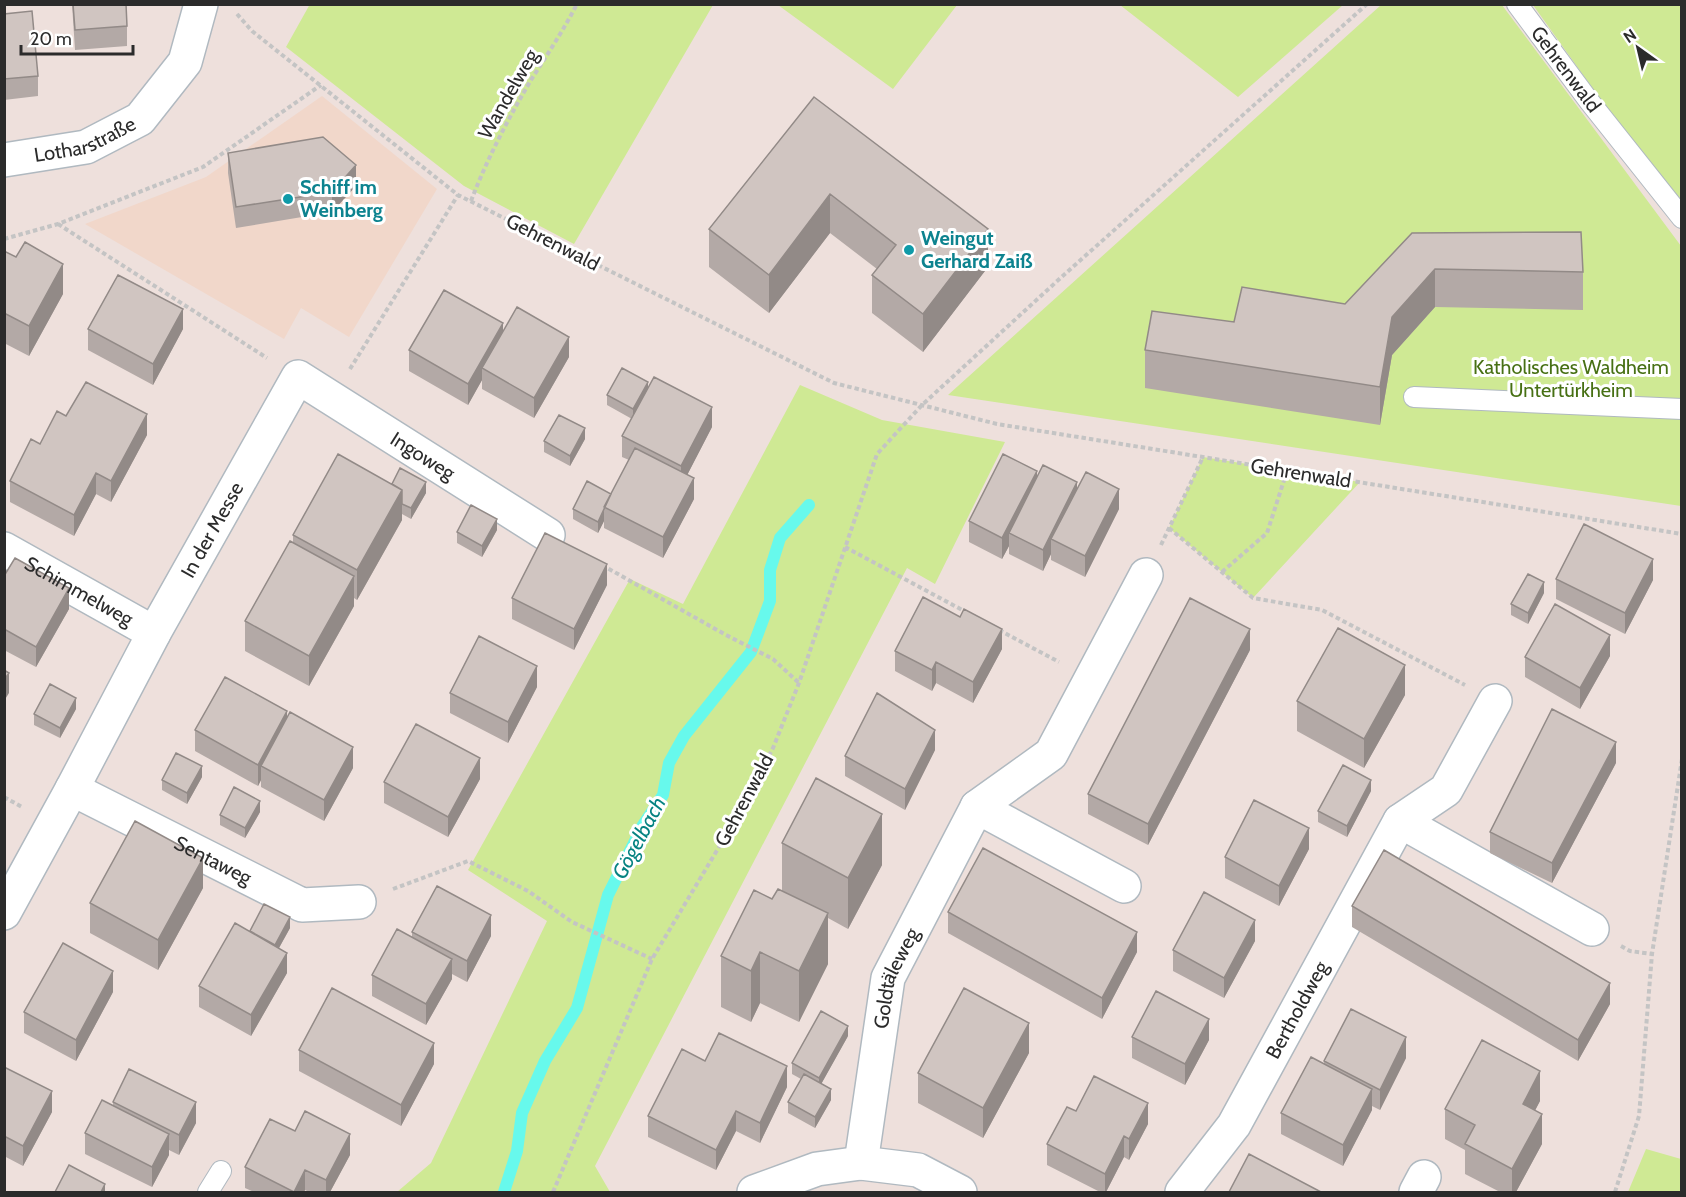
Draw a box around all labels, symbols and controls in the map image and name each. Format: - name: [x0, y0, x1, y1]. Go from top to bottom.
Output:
- scale bar: [21, 18, 134, 56]
- north arrow: [1608, 18, 1668, 78]
- street label: Gehrenwald: [1526, 21, 1606, 117]
- text: N: [1620, 25, 1640, 47]
- text: 20 m: [30, 28, 72, 50]
- street label: Wandelweg: [473, 44, 544, 143]
- street label: Lotharstraße: [32, 111, 140, 167]
- place label: Schiff im Weinberg: [300, 175, 383, 222]
- marker: Schiff im Weinberg: [281, 192, 295, 206]
- street label: Gehrenwald: [502, 208, 604, 276]
- place label: Weingut Gerhard Zaiß: [921, 226, 1033, 273]
- marker: Weingut Gerhard Zaiß: [902, 243, 916, 257]
- park label: Katholisches Waldheim Untertürkheim: [1473, 355, 1669, 402]
- street label: Ingoweg: [386, 427, 460, 486]
- street label: Gehrenwald: [1249, 453, 1353, 493]
- street label: In der Messe: [176, 478, 248, 582]
- street label: Schimmelweg: [21, 551, 138, 631]
- street label: Gehrenwald: [710, 750, 778, 850]
- water label: Gögelbach: [607, 792, 671, 883]
- street label: Sentaweg: [170, 831, 257, 890]
- street label: Goldtäleweg: [869, 923, 925, 1030]
- street label: Bertholdweg: [1261, 956, 1334, 1063]

